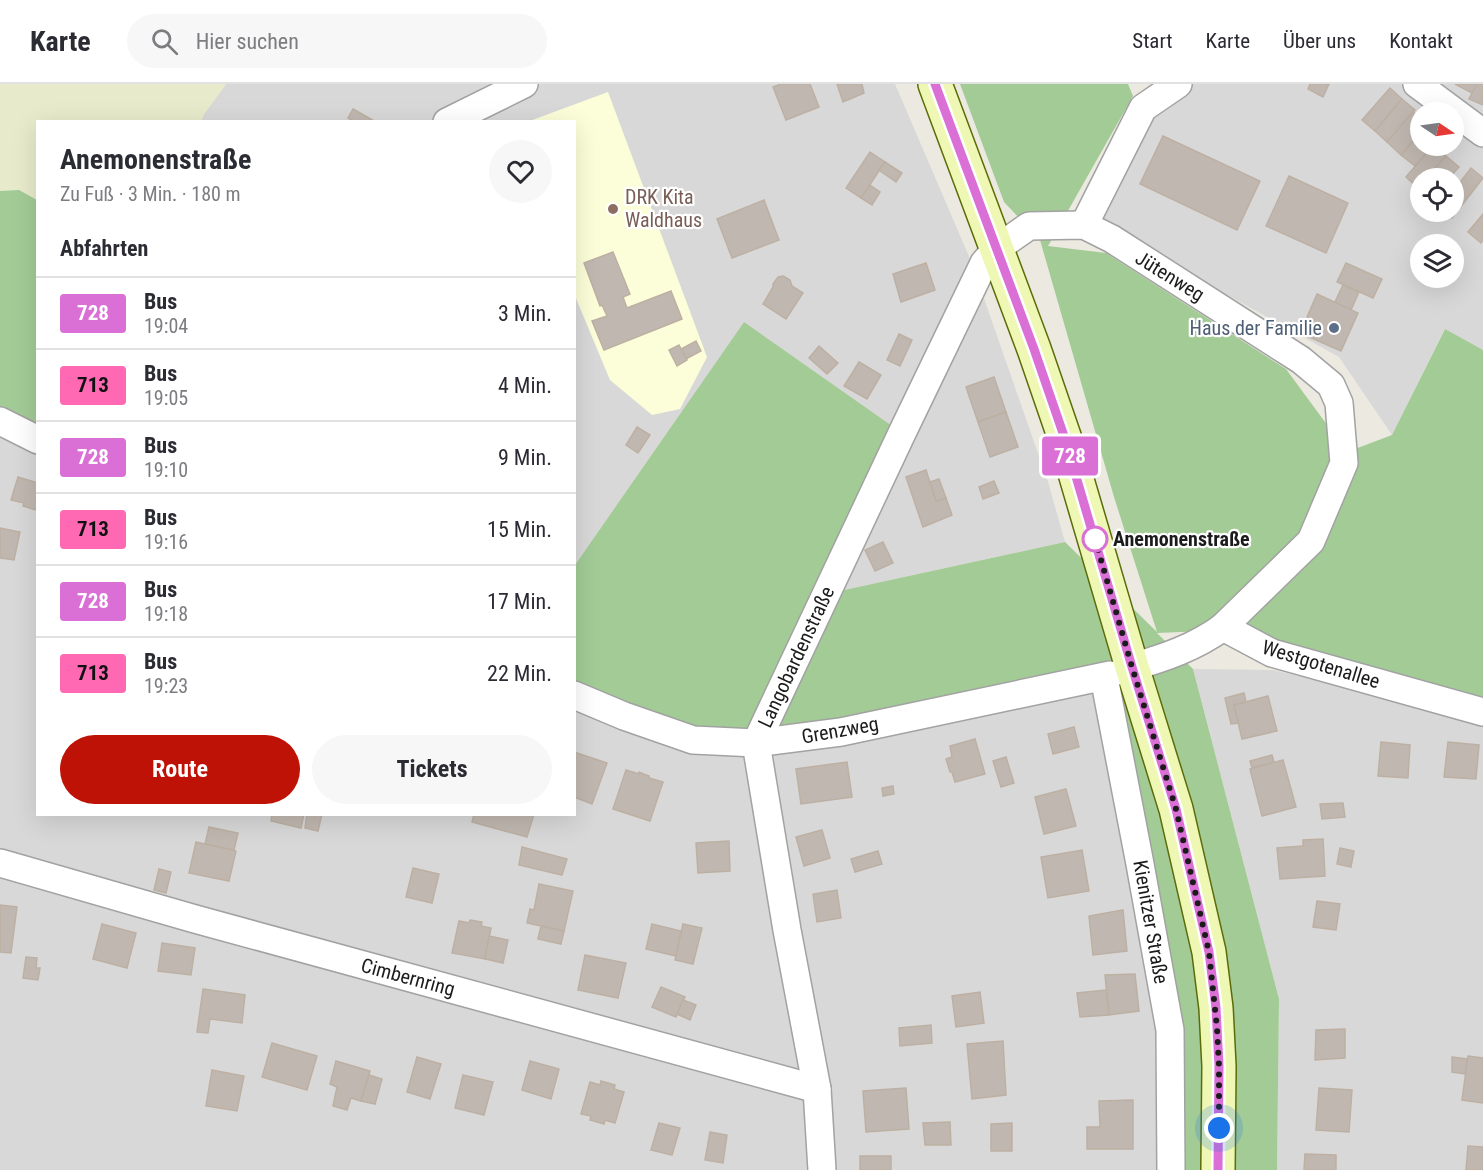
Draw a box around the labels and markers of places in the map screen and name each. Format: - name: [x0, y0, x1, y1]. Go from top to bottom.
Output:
- place label: DRK Kita Waldhaus: [625, 185, 702, 232]
- marker: DRK Kita Waldhaus: [606, 202, 620, 216]
- place label: Haus der Familie: [1190, 316, 1322, 340]
- marker: Haus der Familie: [1327, 321, 1341, 335]
- marker: Anemonenstraße: [1082, 526, 1108, 552]
- place label: Anemonenstraße: [1113, 527, 1250, 551]

